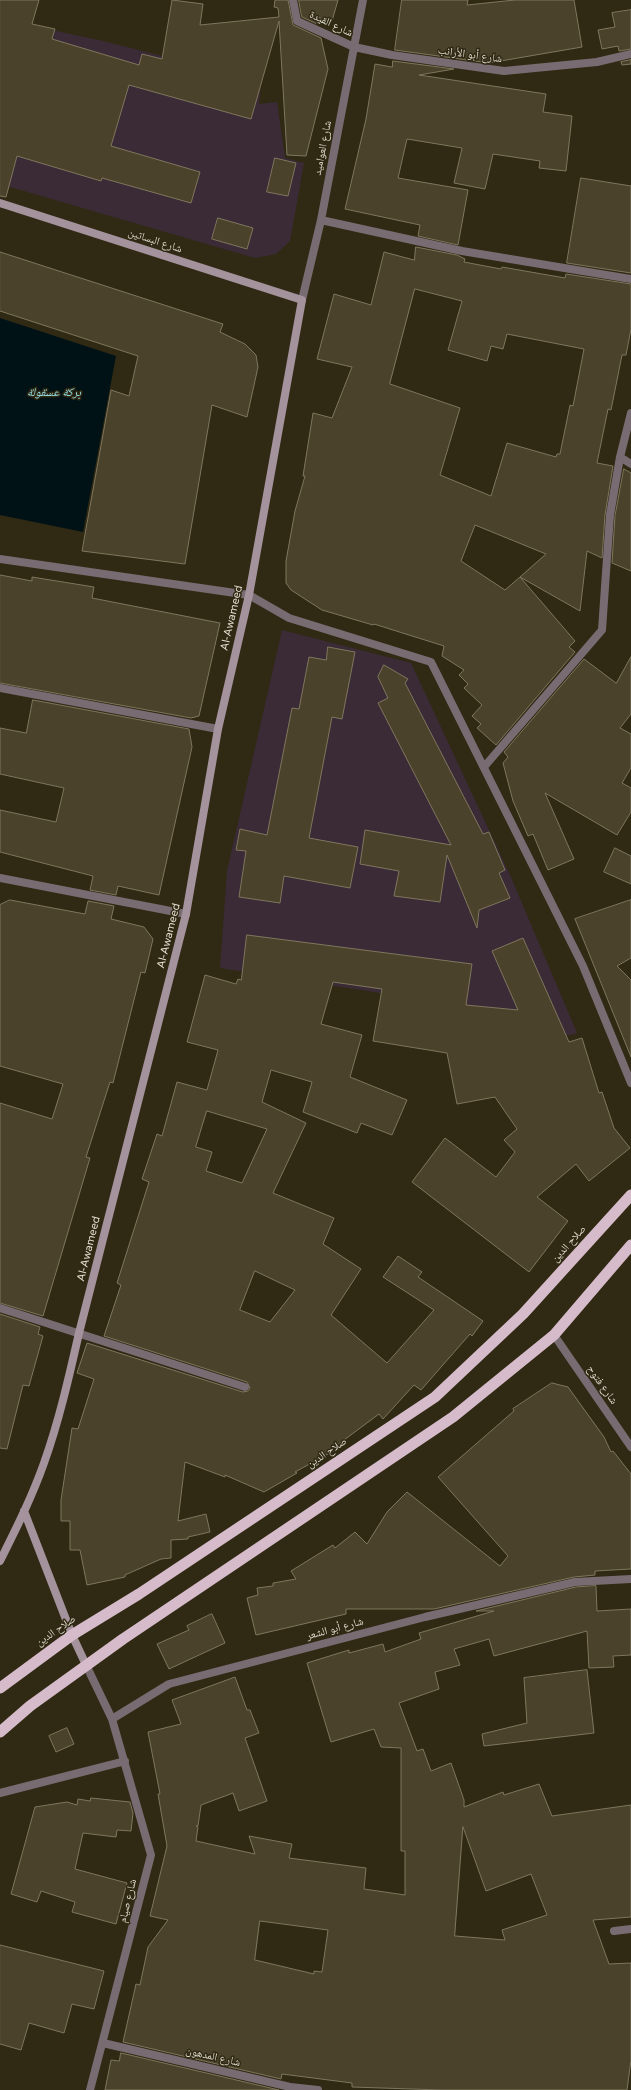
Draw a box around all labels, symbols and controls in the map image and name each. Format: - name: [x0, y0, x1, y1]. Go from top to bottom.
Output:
- street label: شارع القيدة: [307, 8, 355, 40]
- street label: شارع أبو الأرانب: [437, 44, 503, 66]
- street label: شارع العواميد: [311, 120, 335, 176]
- street label: شارع البساتين: [126, 226, 184, 256]
- water label: بركة عسقولة: [27, 386, 81, 400]
- street label: Al-Awameed: [218, 584, 246, 652]
- street label: Al-Awameed: [155, 902, 183, 970]
- street label: Al-Awameed: [75, 1215, 103, 1283]
- street label: صلاح الدين: [549, 1223, 589, 1265]
- street label: شارع فتوح: [584, 1363, 620, 1407]
- street label: صلاح الدين: [304, 1435, 350, 1471]
- street label: صلاح الدين: [34, 1613, 78, 1649]
- street label: شارع أبو الشعر: [305, 1615, 365, 1643]
- street label: شارع صيام: [116, 1878, 140, 1924]
- street label: شارع المدهون: [184, 2044, 242, 2070]

